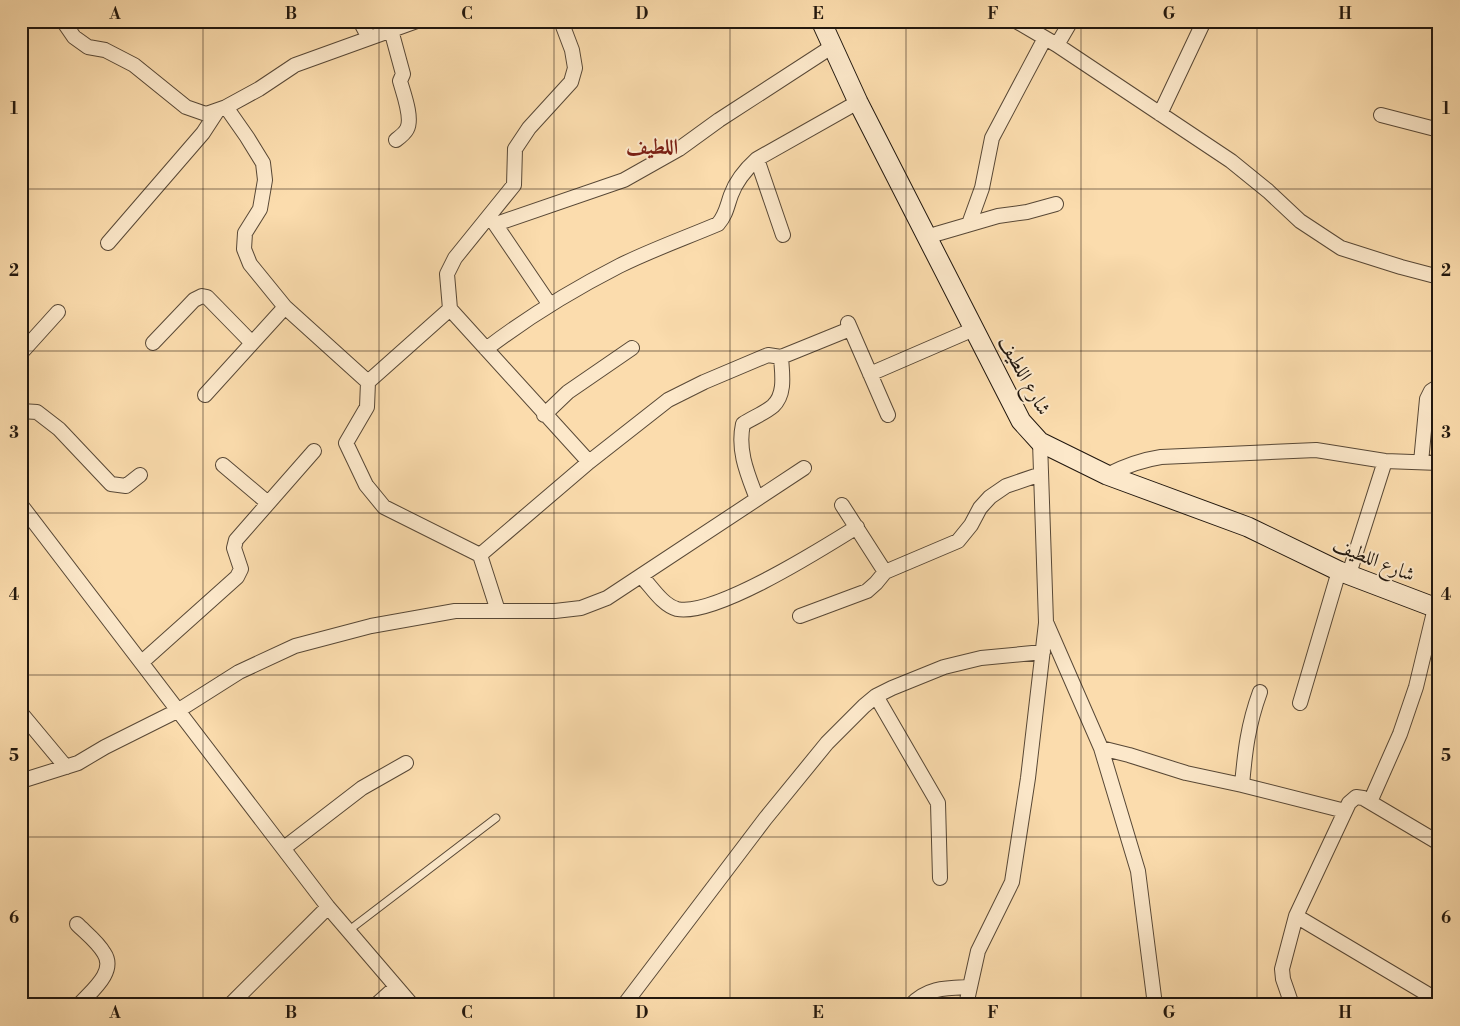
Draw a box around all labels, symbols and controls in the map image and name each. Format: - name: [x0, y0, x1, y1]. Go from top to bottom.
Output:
- text: A: [108, 4, 121, 24]
- text: B: [285, 4, 297, 24]
- text: C: [461, 4, 473, 24]
- text: D: [636, 4, 649, 24]
- text: E: [812, 4, 824, 24]
- text: F: [987, 4, 999, 24]
- text: G: [1163, 4, 1176, 24]
- text: H: [1338, 4, 1352, 24]
- text: 1: [10, 99, 18, 119]
- text: 1: [1442, 99, 1450, 119]
- district label: اللطيف: [626, 134, 678, 161]
- text: 2: [9, 261, 19, 281]
- text: 2: [1441, 261, 1451, 281]
- street label: شارع اللطيف: [988, 332, 1056, 422]
- text: 3: [9, 423, 19, 443]
- text: 3: [1441, 423, 1451, 443]
- street label: شارع اللطيف: [1327, 533, 1418, 592]
- text: 4: [9, 585, 20, 605]
- text: 4: [1441, 585, 1452, 605]
- text: 5: [9, 746, 19, 766]
- text: 5: [1441, 746, 1451, 766]
- text: 6: [9, 908, 19, 928]
- text: 6: [1441, 908, 1451, 928]
- text: A: [108, 1003, 121, 1023]
- text: B: [285, 1003, 297, 1023]
- text: C: [461, 1003, 473, 1023]
- text: D: [636, 1003, 649, 1023]
- text: E: [812, 1003, 824, 1023]
- text: F: [987, 1003, 999, 1023]
- text: G: [1163, 1003, 1176, 1023]
- text: H: [1338, 1003, 1352, 1023]

